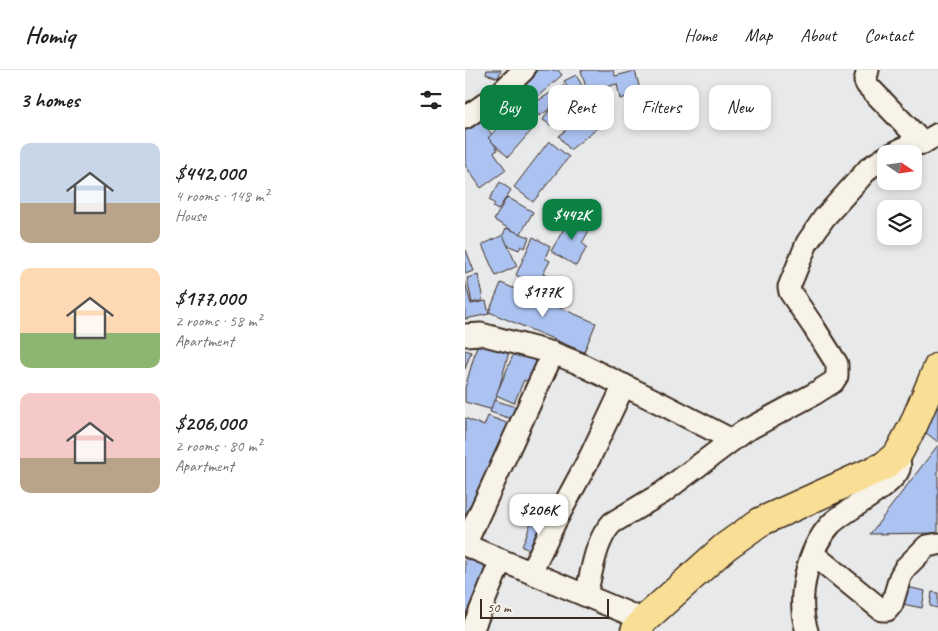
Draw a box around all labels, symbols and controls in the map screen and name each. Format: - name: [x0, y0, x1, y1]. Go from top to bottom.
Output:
- text: Homiq: [25, 20, 75, 50]
- text: Home: [684, 24, 717, 46]
- text: Map: [745, 24, 772, 46]
- text: About: [800, 24, 836, 46]
- text: Contact: [864, 24, 913, 46]
- chip: Buy: [480, 85, 538, 130]
- chip: Rent: [548, 85, 614, 130]
- chip: Filters: [624, 85, 699, 130]
- chip: New: [709, 85, 771, 130]
- icon: filters: [417, 86, 445, 114]
- text: 3 homes: [20, 87, 79, 113]
- north arrow: [877, 145, 923, 190]
- map controls: [877, 145, 922, 245]
- text: $442,000: [175, 160, 245, 186]
- icon: home: [60, 163, 120, 223]
- text: 4 rooms · 148 m²: [175, 186, 269, 206]
- pin: $442K: [537, 198, 607, 241]
- button: layers: [877, 200, 922, 245]
- text: $442K: [554, 205, 590, 225]
- text: House: [175, 206, 206, 226]
- pin: $177K: [508, 276, 578, 318]
- text: $177K: [525, 282, 561, 302]
- text: $177,000: [175, 285, 245, 311]
- icon: home: [60, 288, 120, 348]
- text: 2 rooms · 58 m²: [175, 311, 261, 331]
- text: Apartment: [175, 331, 234, 351]
- text: $206,000: [175, 410, 246, 436]
- icon: home: [60, 413, 120, 473]
- text: 2 rooms · 80 m²: [175, 436, 261, 456]
- text: Apartment: [175, 456, 234, 476]
- pin: $206K: [504, 494, 574, 536]
- text: $206K: [520, 500, 558, 520]
- scale bar: [480, 596, 609, 619]
- text: 50 m: [487, 599, 511, 616]

